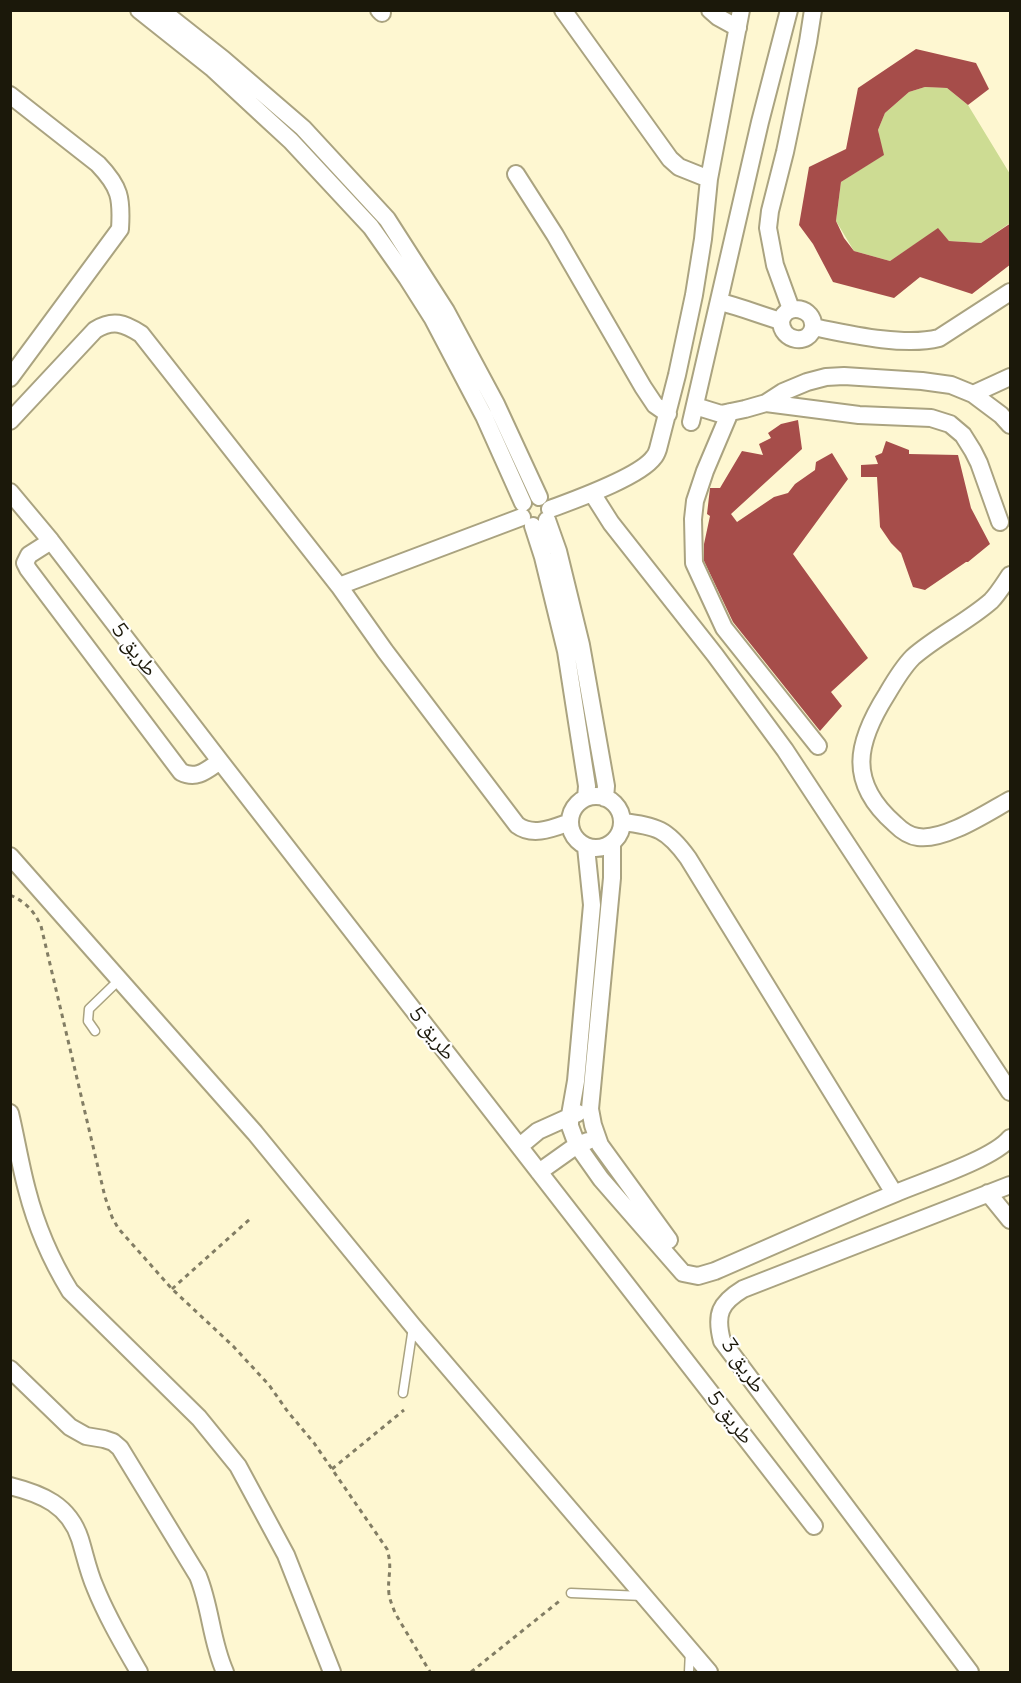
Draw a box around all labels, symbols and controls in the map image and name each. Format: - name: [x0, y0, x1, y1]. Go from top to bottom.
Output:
- street label: طريق 5: [106, 618, 162, 682]
- street label: طريق 5: [403, 1002, 461, 1066]
- street label: طريق 3: [716, 1334, 770, 1398]
- street label: طريق 5: [701, 1386, 759, 1450]

